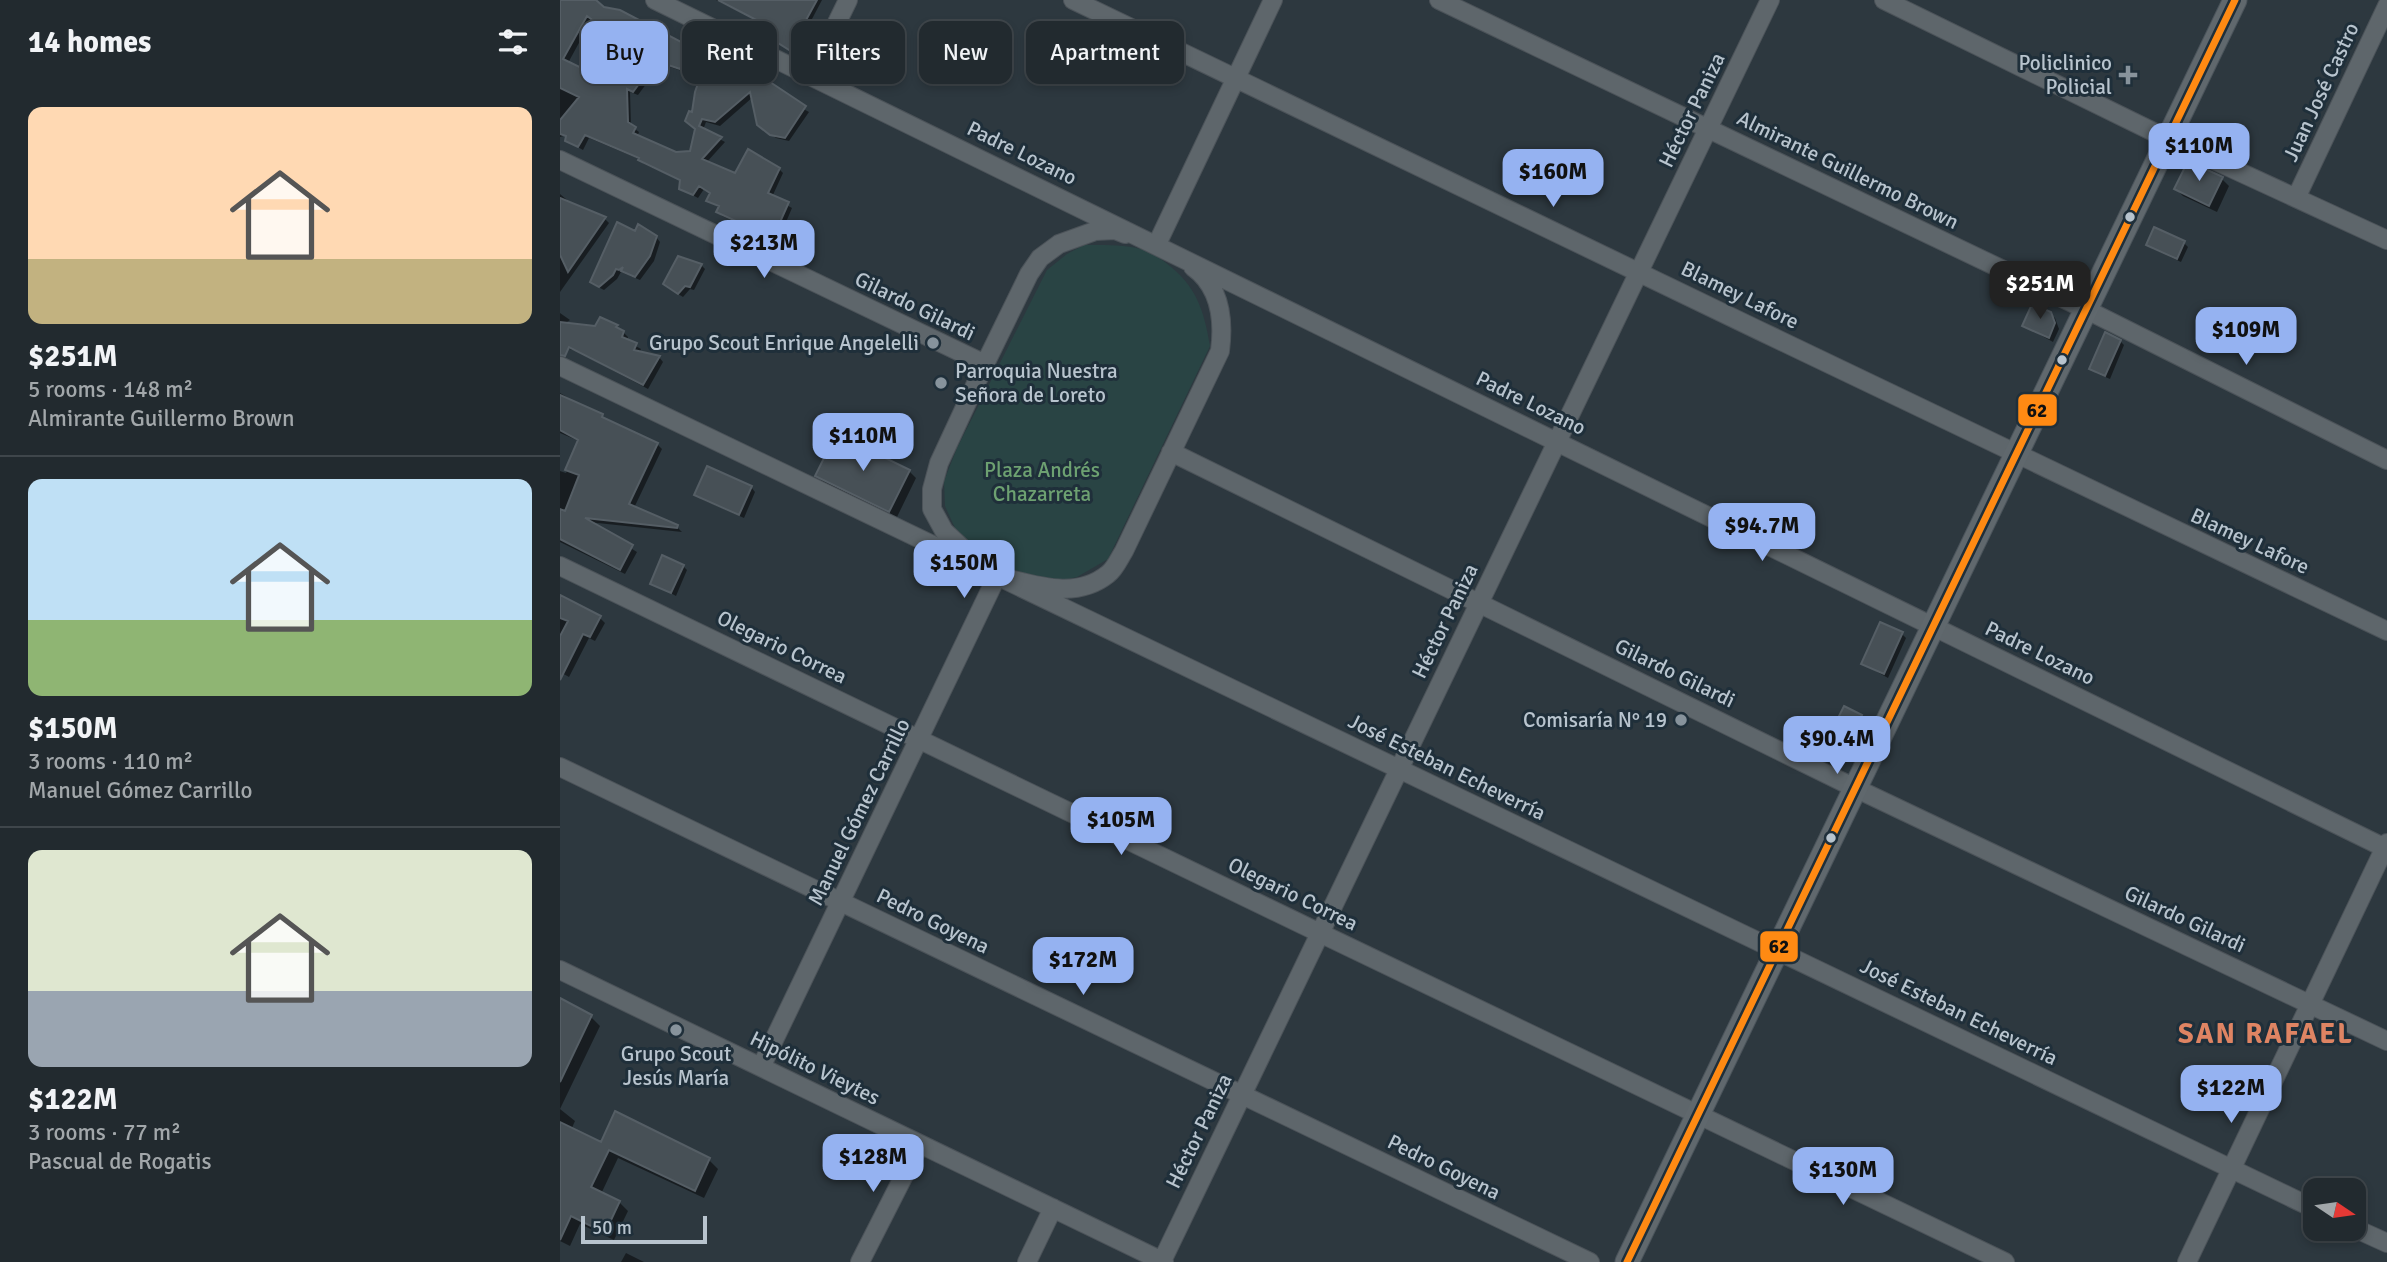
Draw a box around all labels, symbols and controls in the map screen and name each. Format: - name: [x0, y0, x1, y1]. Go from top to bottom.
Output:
- street label: Juan José Castro: [2277, 18, 2365, 166]
- chip: Buy: [581, 21, 668, 84]
- chip: Rent: [682, 21, 777, 84]
- chip: Filters: [791, 21, 905, 84]
- chip: New: [919, 21, 1012, 84]
- chip: Apartment: [1026, 21, 1184, 84]
- icon: filters: [494, 23, 532, 61]
- text: 14 homes: [28, 24, 151, 61]
- street label: Héctor Paniza: [1653, 48, 1731, 172]
- place label: Policlinico Policial: [2018, 50, 2112, 100]
- marker: Policlinico Policial: [2118, 65, 2138, 85]
- street label: Almirante Guillermo Brown: [1733, 105, 1963, 235]
- street label: Padre Lozano: [963, 115, 1081, 191]
- pin: $110M: [2150, 124, 2248, 183]
- text: $110M: [2165, 131, 2233, 160]
- pin: $160M: [1504, 150, 1602, 209]
- icon: home: [217, 152, 343, 278]
- text: $160M: [1519, 157, 1587, 186]
- unlabelled marker: [2123, 210, 2137, 224]
- pin: $213M: [715, 220, 813, 280]
- text: $213M: [730, 228, 798, 257]
- street label: Blamey Lafore: [1677, 255, 1803, 335]
- pin: $251M: [1991, 262, 2089, 321]
- street label: Gilardo Gilardi: [851, 266, 979, 346]
- text: $251M: [2006, 269, 2074, 298]
- pin: $109M: [2197, 308, 2295, 367]
- text: $109M: [2212, 315, 2280, 344]
- place label: Grupo Scout Enrique Angelelli: [649, 330, 919, 356]
- marker: Grupo Scout Enrique Angelelli: [925, 335, 941, 351]
- text: $251M: [28, 338, 118, 375]
- unlabelled marker: [2055, 353, 2069, 367]
- place label: Parroquia Nuestra Señora de Loreto: [955, 358, 1118, 408]
- street label: Padre Lozano: [1472, 365, 1590, 441]
- text: 5 rooms · 148 m²: [28, 375, 193, 404]
- marker: Parroquia Nuestra Señora de Loreto: [933, 375, 949, 391]
- line badge: 62: [2017, 393, 2058, 427]
- text: 62: [2027, 399, 2047, 423]
- text: Almirante Guillermo Brown: [28, 404, 294, 433]
- pin: $110M: [814, 414, 912, 473]
- text: $110M: [829, 421, 897, 450]
- park label: Plaza Andrés Chazarreta: [984, 457, 1100, 507]
- street label: Blamey Lafore: [2187, 502, 2313, 580]
- pin: $94.7M: [1705, 504, 1819, 563]
- text: $94.7M: [1724, 511, 1800, 540]
- icon: home: [217, 524, 343, 650]
- pin: $150M: [915, 540, 1013, 600]
- text: $150M: [930, 548, 998, 577]
- street label: Héctor Paniza: [1406, 559, 1484, 683]
- street label: Olegario Correa: [713, 604, 851, 690]
- street label: Padre Lozano: [1981, 615, 2099, 691]
- street label: Gilardo Gilardi: [1611, 633, 1739, 713]
- place label: Comisaría N° 19: [1523, 707, 1667, 733]
- street label: José Esteban Echeverría: [1344, 708, 1550, 826]
- text: $150M: [28, 710, 118, 747]
- marker: Comisaría N° 19: [1673, 712, 1689, 728]
- street label: Manuel Gómez Carrillo: [802, 714, 916, 910]
- pin: $90.4M: [1780, 716, 1894, 776]
- text: $90.4M: [1799, 724, 1875, 753]
- text: 3 rooms · 110 m²: [28, 747, 193, 776]
- text: Manuel Gómez Carrillo: [28, 776, 252, 805]
- pin: $105M: [1072, 798, 1170, 857]
- text: $105M: [1087, 805, 1155, 834]
- unlabelled marker: [1824, 831, 1838, 845]
- street label: Olegario Correa: [1224, 851, 1362, 937]
- street label: Gilardo Gilardi: [2120, 880, 2250, 958]
- street label: Pedro Goyena: [872, 883, 994, 959]
- icon: home: [217, 895, 343, 1021]
- line badge: 62: [1759, 930, 1799, 963]
- text: 62: [1769, 935, 1789, 959]
- pin: $172M: [1034, 937, 1132, 997]
- text: $172M: [1049, 945, 1117, 974]
- street label: José Esteban Echeverría: [1856, 953, 2062, 1071]
- district label: SAN RAFAEL: [2178, 1017, 2354, 1051]
- marker: Grupo Scout Jesús María: [668, 1022, 684, 1038]
- street label: Hipólito Vieytes: [746, 1025, 884, 1111]
- place label: Grupo Scout Jesús María: [621, 1041, 731, 1091]
- pin: $122M: [2182, 1066, 2280, 1125]
- street label: Héctor Paniza: [1160, 1069, 1238, 1193]
- text: $122M: [2197, 1073, 2265, 1102]
- text: $122M: [28, 1081, 118, 1118]
- text: 3 rooms · 77 m²: [28, 1118, 181, 1147]
- street label: Pedro Goyena: [1383, 1129, 1505, 1205]
- pin: $128M: [824, 1134, 922, 1194]
- text: $128M: [839, 1142, 907, 1171]
- text: Pascual de Rogatis: [28, 1147, 211, 1176]
- pin: $130M: [1794, 1148, 1892, 1207]
- text: $130M: [1809, 1155, 1877, 1184]
- north arrow: [2303, 1178, 2366, 1241]
- map controls: [2303, 1178, 2366, 1241]
- scale bar: [581, 1213, 707, 1245]
- text: 50 m: [592, 1216, 632, 1240]

